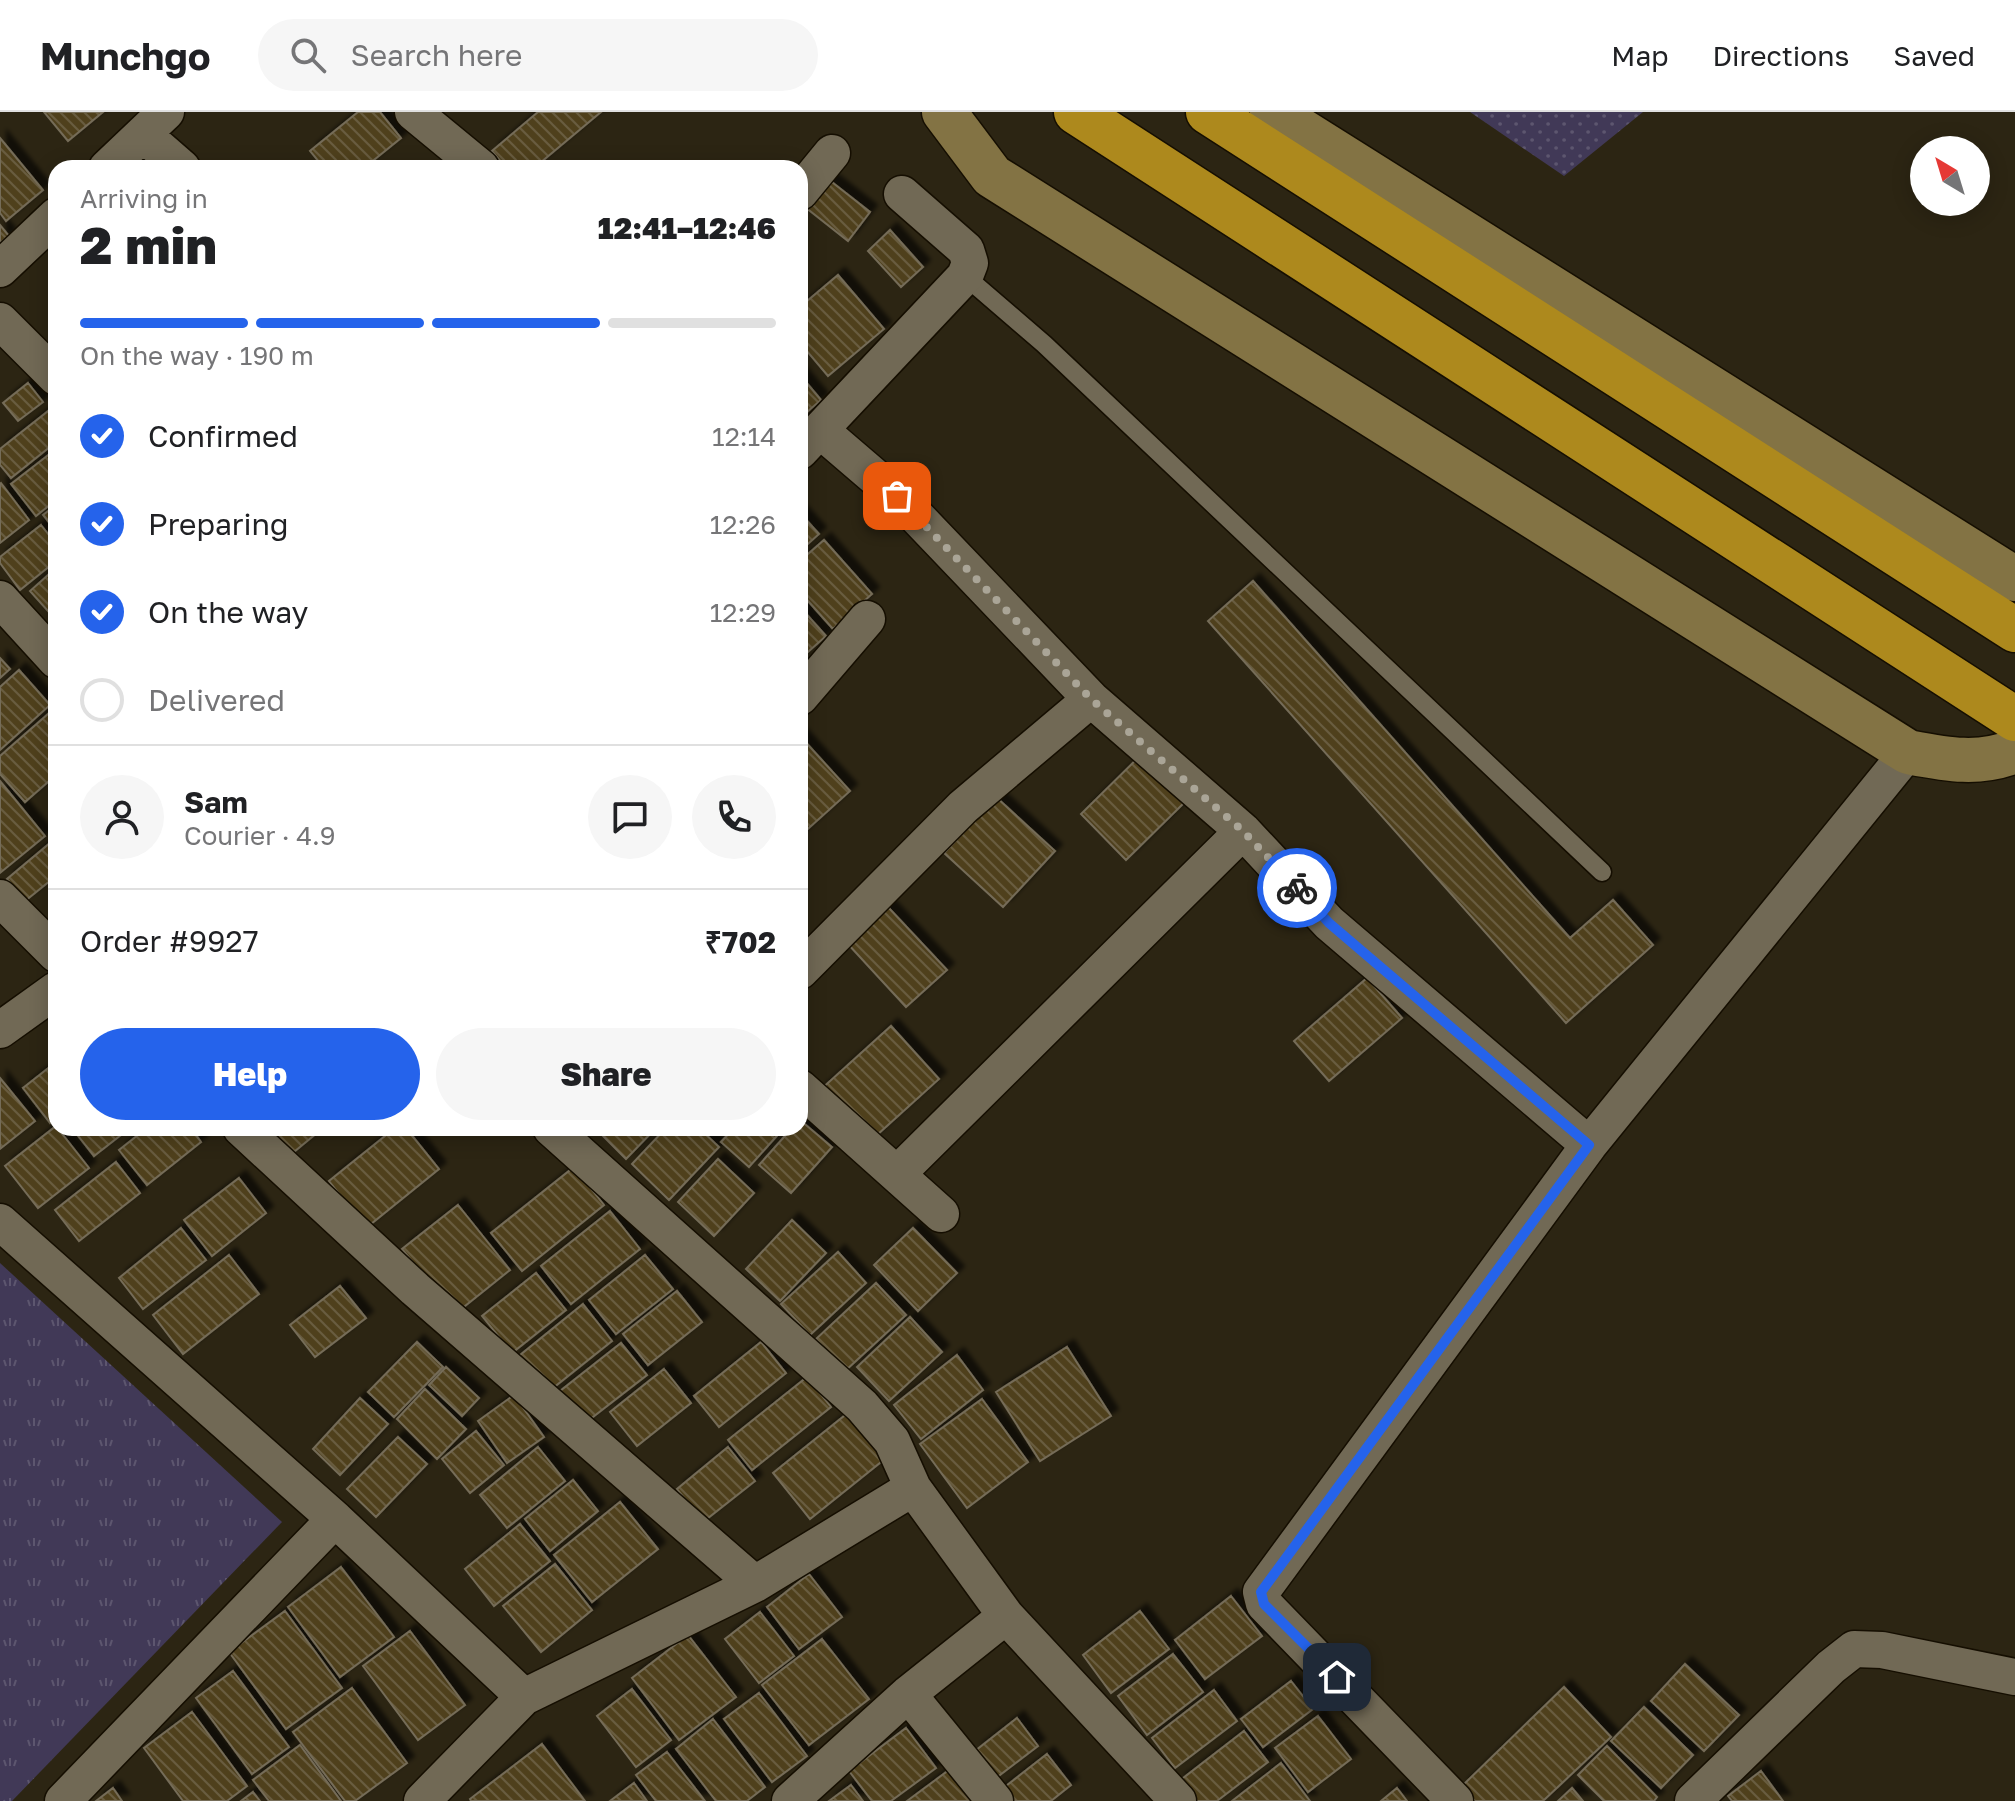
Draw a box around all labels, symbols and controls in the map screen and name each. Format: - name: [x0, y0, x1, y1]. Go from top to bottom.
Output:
- search box: [258, 19, 818, 91]
- text: Munchgo: [40, 33, 210, 78]
- icon: search: [286, 33, 330, 77]
- text: Search here: [350, 37, 522, 73]
- text: Map: [1611, 39, 1668, 72]
- text: Directions: [1712, 39, 1849, 72]
- text: Saved: [1893, 39, 1975, 72]
- north arrow: [1910, 136, 1990, 216]
- map controls: [1910, 136, 1990, 216]
- text: Arriving in: [80, 183, 208, 214]
- text: 12:41–12:46: [598, 210, 776, 246]
- text: 2 min: [80, 213, 217, 275]
- text: On the way · 190 m: [80, 340, 314, 371]
- icon: check: [80, 414, 124, 458]
- text: Confirmed: [148, 418, 298, 454]
- text: 12:14: [712, 421, 776, 452]
- pin: [863, 462, 931, 530]
- icon: bag: [875, 474, 919, 518]
- icon: check: [80, 502, 124, 546]
- text: Preparing: [148, 506, 289, 542]
- text: 12:26: [710, 509, 776, 540]
- icon: check: [80, 590, 124, 634]
- text: On the way: [148, 594, 308, 630]
- text: 12:29: [710, 597, 776, 628]
- text: Delivered: [148, 682, 285, 718]
- button: person: [80, 775, 164, 859]
- button: chat: [588, 775, 672, 859]
- button: phone: [692, 775, 776, 859]
- text: Sam: [184, 784, 248, 820]
- text: Courier · 4.9: [184, 820, 336, 851]
- courier: [1257, 848, 1337, 928]
- icon: bike: [1275, 866, 1319, 910]
- text: Order #9927: [80, 923, 259, 959]
- text: ₹702: [705, 924, 776, 960]
- button: Help: [80, 1028, 420, 1120]
- button: Share: [436, 1028, 776, 1120]
- pin: [1303, 1643, 1371, 1711]
- icon: home: [1315, 1655, 1359, 1699]

